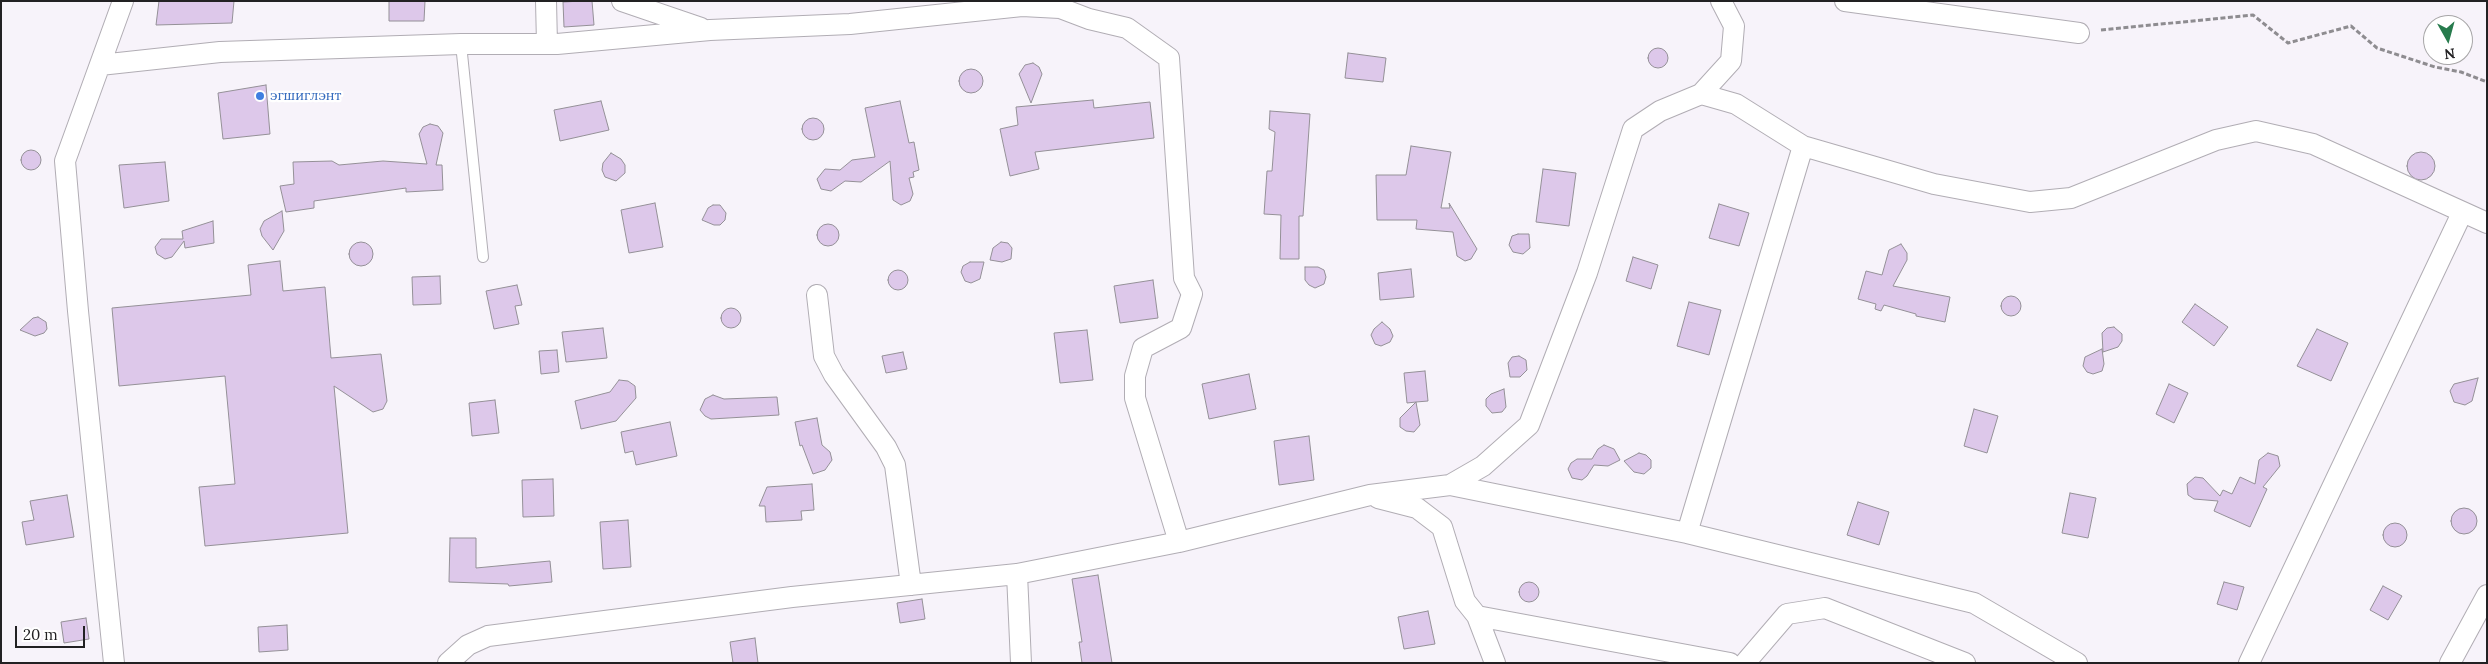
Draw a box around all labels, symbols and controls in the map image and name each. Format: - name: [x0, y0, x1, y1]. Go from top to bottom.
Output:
- north arrow: [2423, 15, 2473, 65]
- text: N: [2443, 44, 2456, 63]
- place label: эгшиглэнт: [270, 88, 341, 104]
- marker: эгшиглэнт: [254, 90, 266, 102]
- scale bar: [18, 616, 88, 648]
- text: 20 m: [23, 625, 58, 644]

